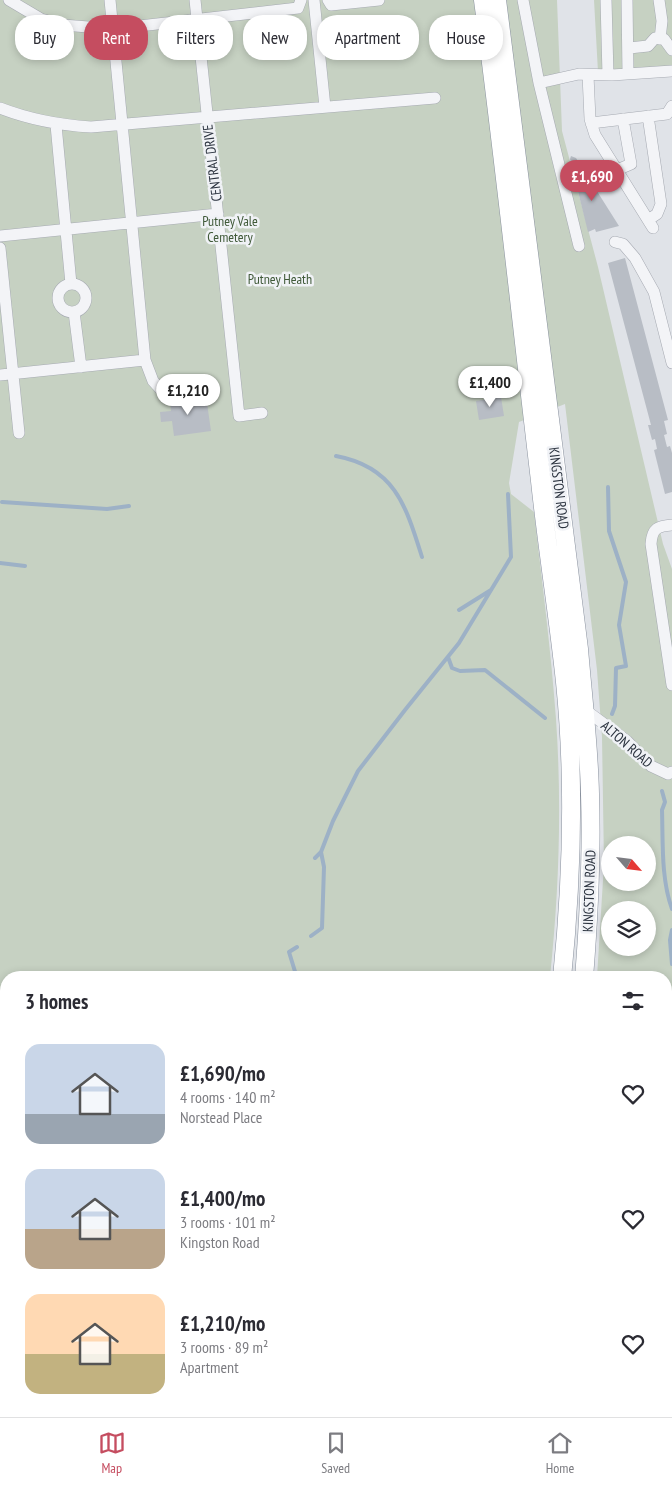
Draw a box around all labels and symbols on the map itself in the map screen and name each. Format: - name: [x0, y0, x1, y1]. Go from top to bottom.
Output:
- street label: CENTRAL DRIVE: [198, 124, 226, 202]
- pin: £1,690: [551, 160, 633, 202]
- park label: Putney Vale Cemetery: [202, 212, 258, 246]
- park label: Putney Heath: [248, 270, 312, 288]
- pin: £1,400: [449, 366, 531, 408]
- pin: £1,210: [147, 374, 229, 416]
- street label: KINGSTON ROAD: [545, 446, 573, 530]
- street label: ALTON ROAD: [597, 717, 657, 771]
- north arrow: [601, 836, 656, 891]
- street label: KINGSTON ROAD: [579, 850, 599, 932]

